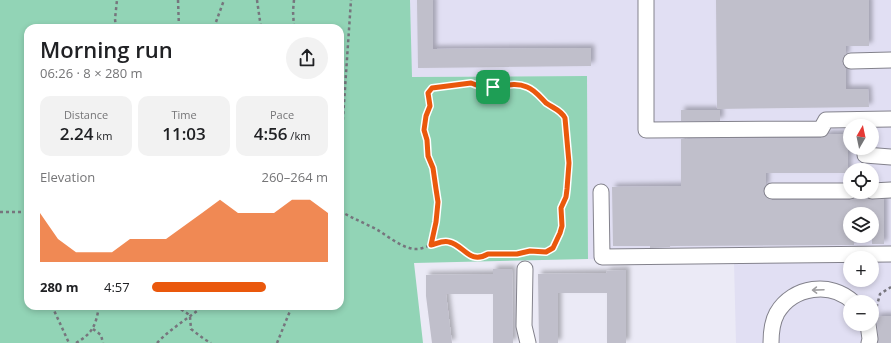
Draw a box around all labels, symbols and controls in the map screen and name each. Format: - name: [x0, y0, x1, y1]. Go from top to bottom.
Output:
- text: Morning run: [40, 34, 173, 64]
- button: share: [286, 37, 328, 79]
- text: 06:26 · 8 × 280 m: [40, 64, 143, 82]
- pin: [476, 70, 510, 104]
- icon: arrive: [482, 76, 504, 98]
- text: Distance: [64, 107, 108, 122]
- text: Time: [171, 107, 197, 122]
- text: Pace: [270, 107, 294, 122]
- north arrow: [843, 119, 879, 155]
- map controls: [843, 119, 879, 331]
- text: 2.24: [60, 122, 94, 145]
- text: 11:03: [162, 122, 206, 145]
- text: 4:56: [254, 122, 287, 145]
- text: km: [94, 128, 112, 143]
- text: /km: [287, 128, 310, 143]
- button: locate: [843, 163, 879, 199]
- text: Elevation: [40, 168, 95, 186]
- text: 260–264 m: [261, 168, 328, 186]
- button: layers: [843, 207, 879, 243]
- button: +: [843, 251, 879, 287]
- text: 280 m: [40, 278, 78, 296]
- text: 4:57: [104, 278, 130, 296]
- one-way arrow: [812, 286, 825, 293]
- button: −: [843, 295, 879, 331]

